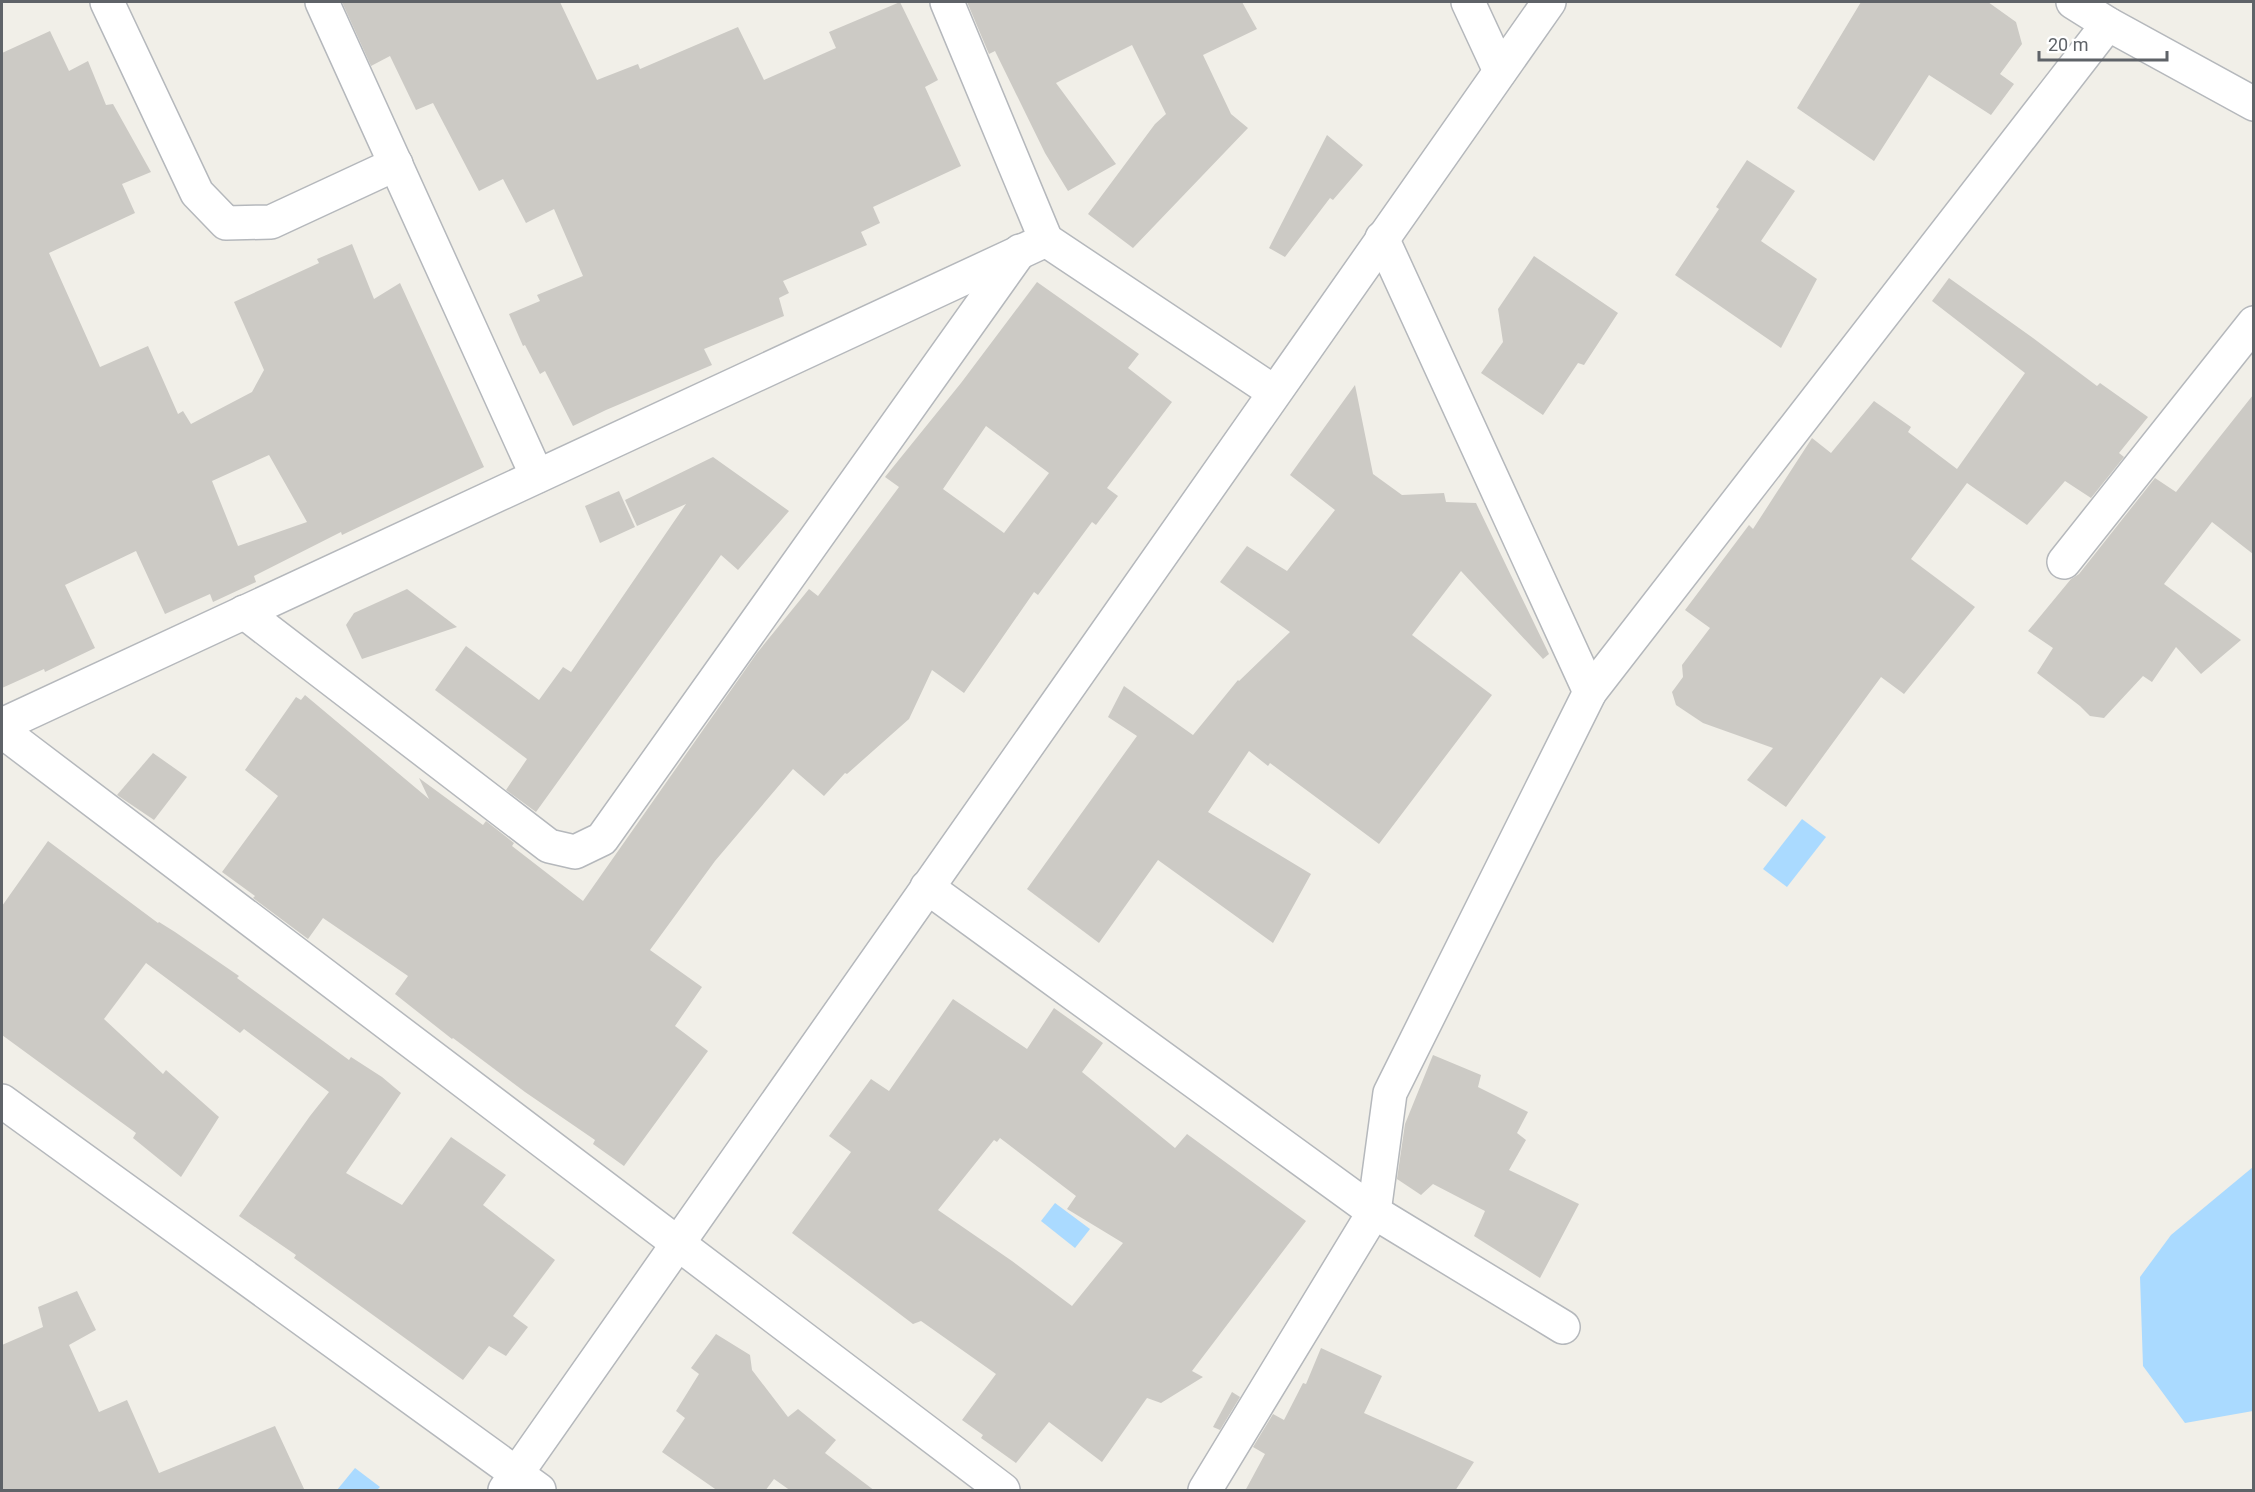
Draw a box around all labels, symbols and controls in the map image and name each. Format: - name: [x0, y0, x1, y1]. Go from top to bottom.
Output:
- scale bar: [2039, 24, 2166, 62]
- text: 20 m: [2048, 34, 2088, 55]

